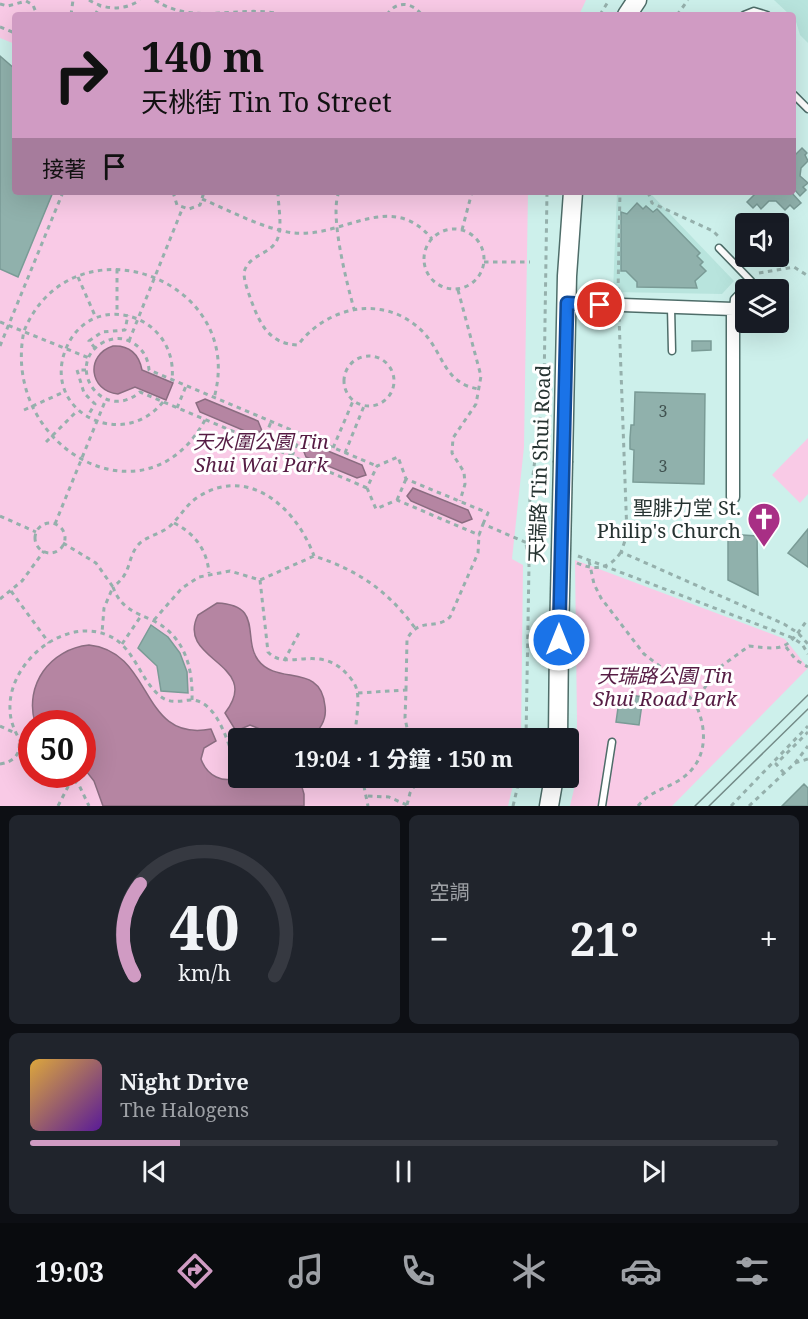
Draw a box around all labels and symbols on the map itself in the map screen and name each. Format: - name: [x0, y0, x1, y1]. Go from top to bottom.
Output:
- pin: [574, 279, 625, 330]
- street label: 天瑞路 Tin Shui Road: [523, 365, 556, 563]
- house number: 3: [659, 400, 668, 422]
- park label: 天水圍公園 Tin Shui Wai Park: [193, 428, 329, 478]
- house number: 3: [659, 455, 668, 477]
- place label: 聖腓力堂 St. Philip's Church: [597, 494, 741, 544]
- church icon: 聖腓力堂 St. Philip's Church: [746, 501, 782, 548]
- position arrow: [527, 608, 591, 672]
- park label: 天瑞路公園 Tin Shui Road Park: [593, 662, 738, 712]
- speed limit sign: 50: [18, 710, 96, 788]

